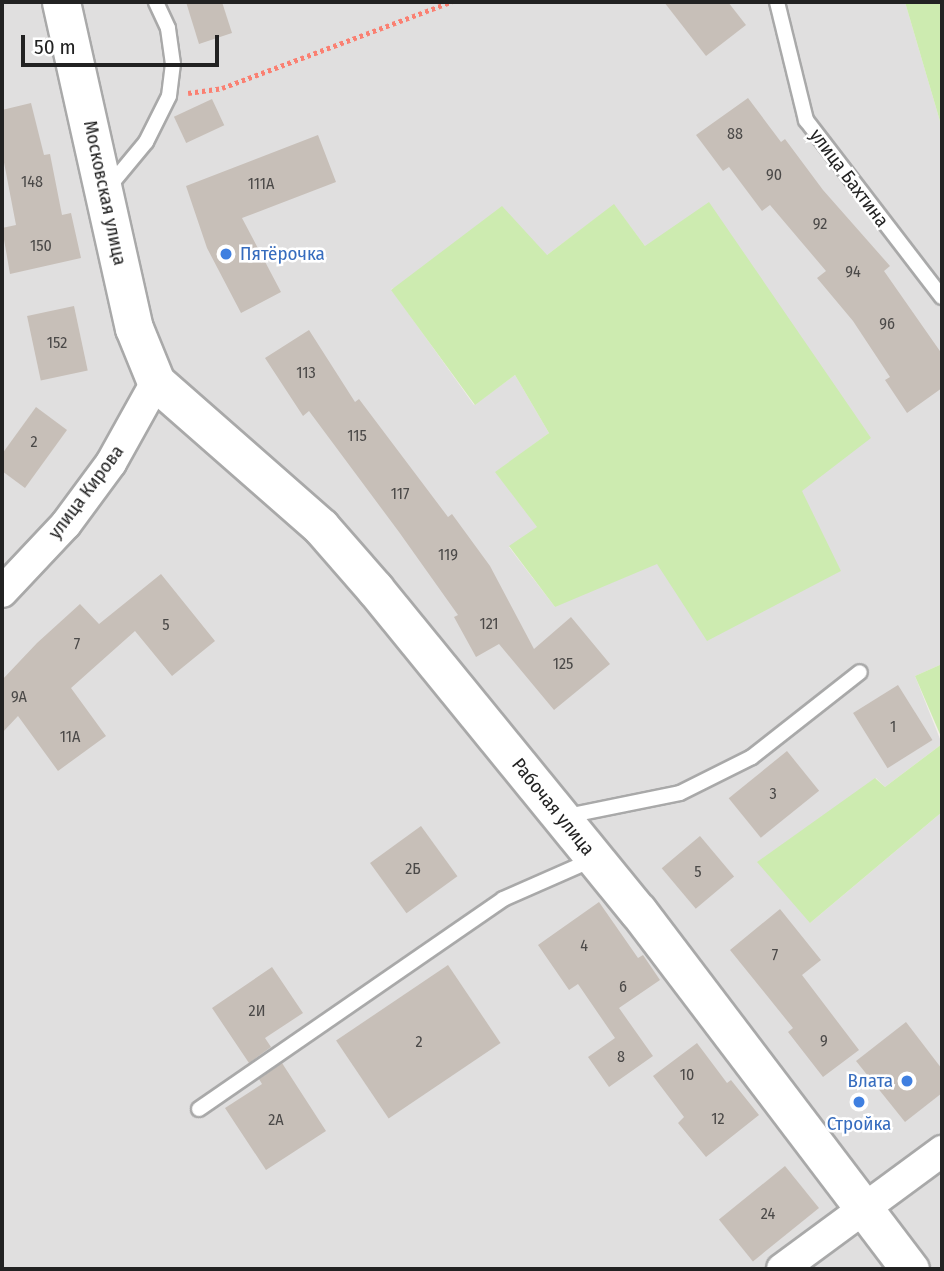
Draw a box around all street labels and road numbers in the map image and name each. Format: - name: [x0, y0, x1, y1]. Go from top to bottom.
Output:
- street label: Московская улица: [79, 119, 131, 267]
- street label: улица Бахтина: [805, 124, 893, 232]
- street label: улица Кирова: [43, 441, 129, 543]
- street label: Рабочая улица: [507, 754, 599, 860]

